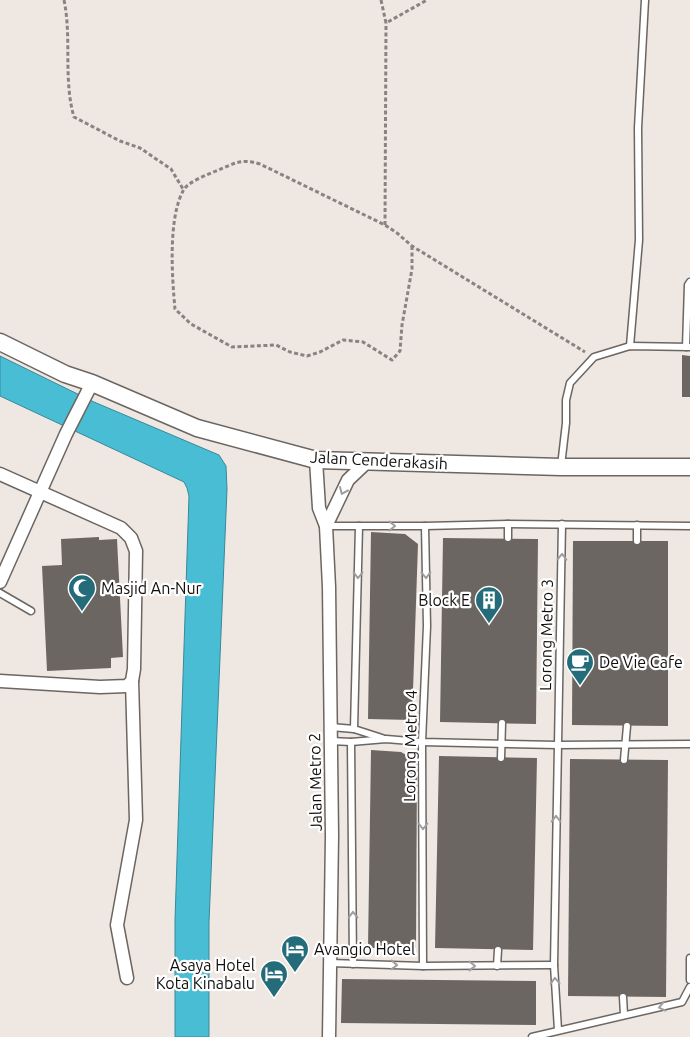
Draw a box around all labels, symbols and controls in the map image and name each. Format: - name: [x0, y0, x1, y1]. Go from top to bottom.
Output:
- street label: Jalan Cenderakasih: [310, 447, 448, 473]
- one-way arrow: [339, 486, 350, 495]
- one-way arrow: [388, 521, 396, 531]
- one-way arrow: [556, 552, 567, 560]
- one-way arrow: [353, 572, 363, 579]
- one-way arrow: [421, 572, 431, 579]
- mosque icon: Masjid An-Nur: [67, 573, 97, 612]
- place label: Masjid An-Nur: [101, 579, 202, 597]
- street label: Lorong Metro 3: [536, 579, 556, 691]
- building icon: Block E: [474, 585, 504, 624]
- place label: Block E: [418, 591, 470, 609]
- cafe icon: De Vie Cafe: [565, 647, 595, 686]
- place label: De Vie Cafe: [599, 653, 683, 671]
- street label: Lorong Metro 4: [400, 690, 420, 802]
- street label: Jalan Metro 2: [305, 733, 325, 831]
- one-way arrow: [551, 814, 562, 822]
- one-way arrow: [418, 822, 428, 830]
- one-way arrow: [348, 911, 358, 918]
- hotel icon: Avangio Hotel: [280, 934, 310, 973]
- place label: Avangio Hotel: [314, 940, 415, 958]
- place label: Asaya Hotel Kota Kinabalu: [156, 956, 255, 992]
- hotel icon: Asaya Hotel Kota Kinabalu: [259, 959, 289, 998]
- one-way arrow: [390, 960, 398, 970]
- one-way arrow: [468, 961, 476, 971]
- one-way arrow: [549, 977, 560, 985]
- one-way arrow: [657, 1001, 666, 1011]

